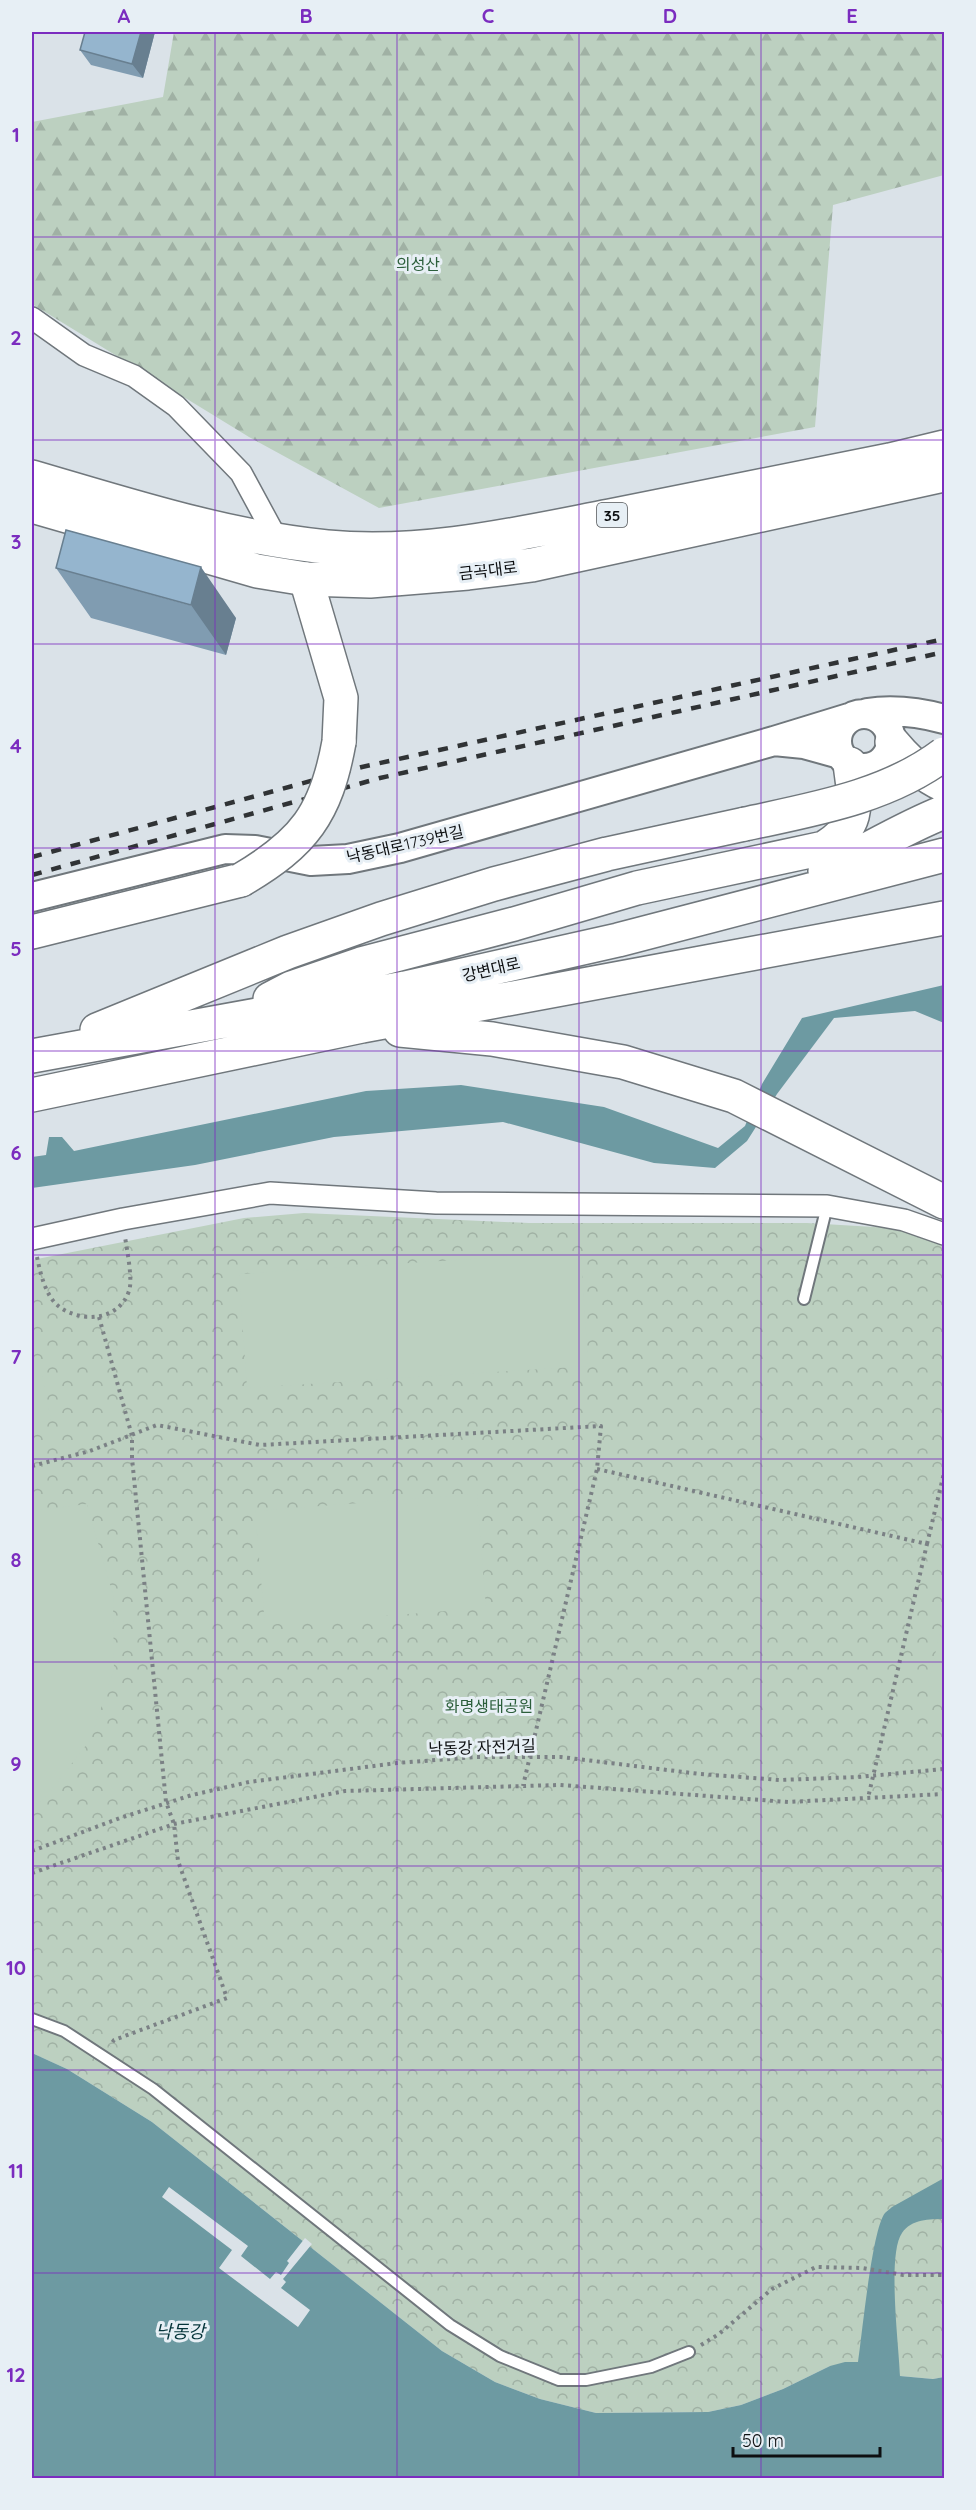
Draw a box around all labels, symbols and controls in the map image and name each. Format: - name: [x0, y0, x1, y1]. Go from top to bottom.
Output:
- text: A: [118, 3, 131, 28]
- text: B: [299, 3, 313, 28]
- text: C: [482, 3, 495, 28]
- text: D: [663, 3, 677, 28]
- text: E: [846, 3, 858, 28]
- text: 1: [12, 122, 20, 147]
- park label: 의성산: [396, 254, 440, 274]
- text: 2: [10, 325, 22, 350]
- road number: 35: [597, 503, 627, 527]
- text: 3: [11, 529, 21, 554]
- street label: 금곡대로: [458, 556, 519, 584]
- text: 4: [10, 733, 22, 758]
- street label: 낙동대로1739번길: [344, 821, 466, 867]
- text: 5: [10, 936, 22, 961]
- street label: 강변대로: [460, 953, 522, 985]
- text: 6: [10, 1140, 22, 1165]
- text: 7: [11, 1344, 22, 1369]
- text: 8: [11, 1547, 22, 1572]
- park label: 화명생태공원: [445, 1696, 533, 1716]
- street label: 낙동강 자전거길: [428, 1735, 536, 1759]
- text: 9: [10, 1751, 22, 1776]
- text: 10: [6, 1955, 26, 1980]
- text: 11: [8, 2158, 24, 2183]
- water label: 낙동강: [155, 2320, 207, 2343]
- text: 12: [6, 2362, 26, 2387]
- scale bar: [733, 2420, 880, 2458]
- text: 50 m: [742, 2429, 784, 2452]

